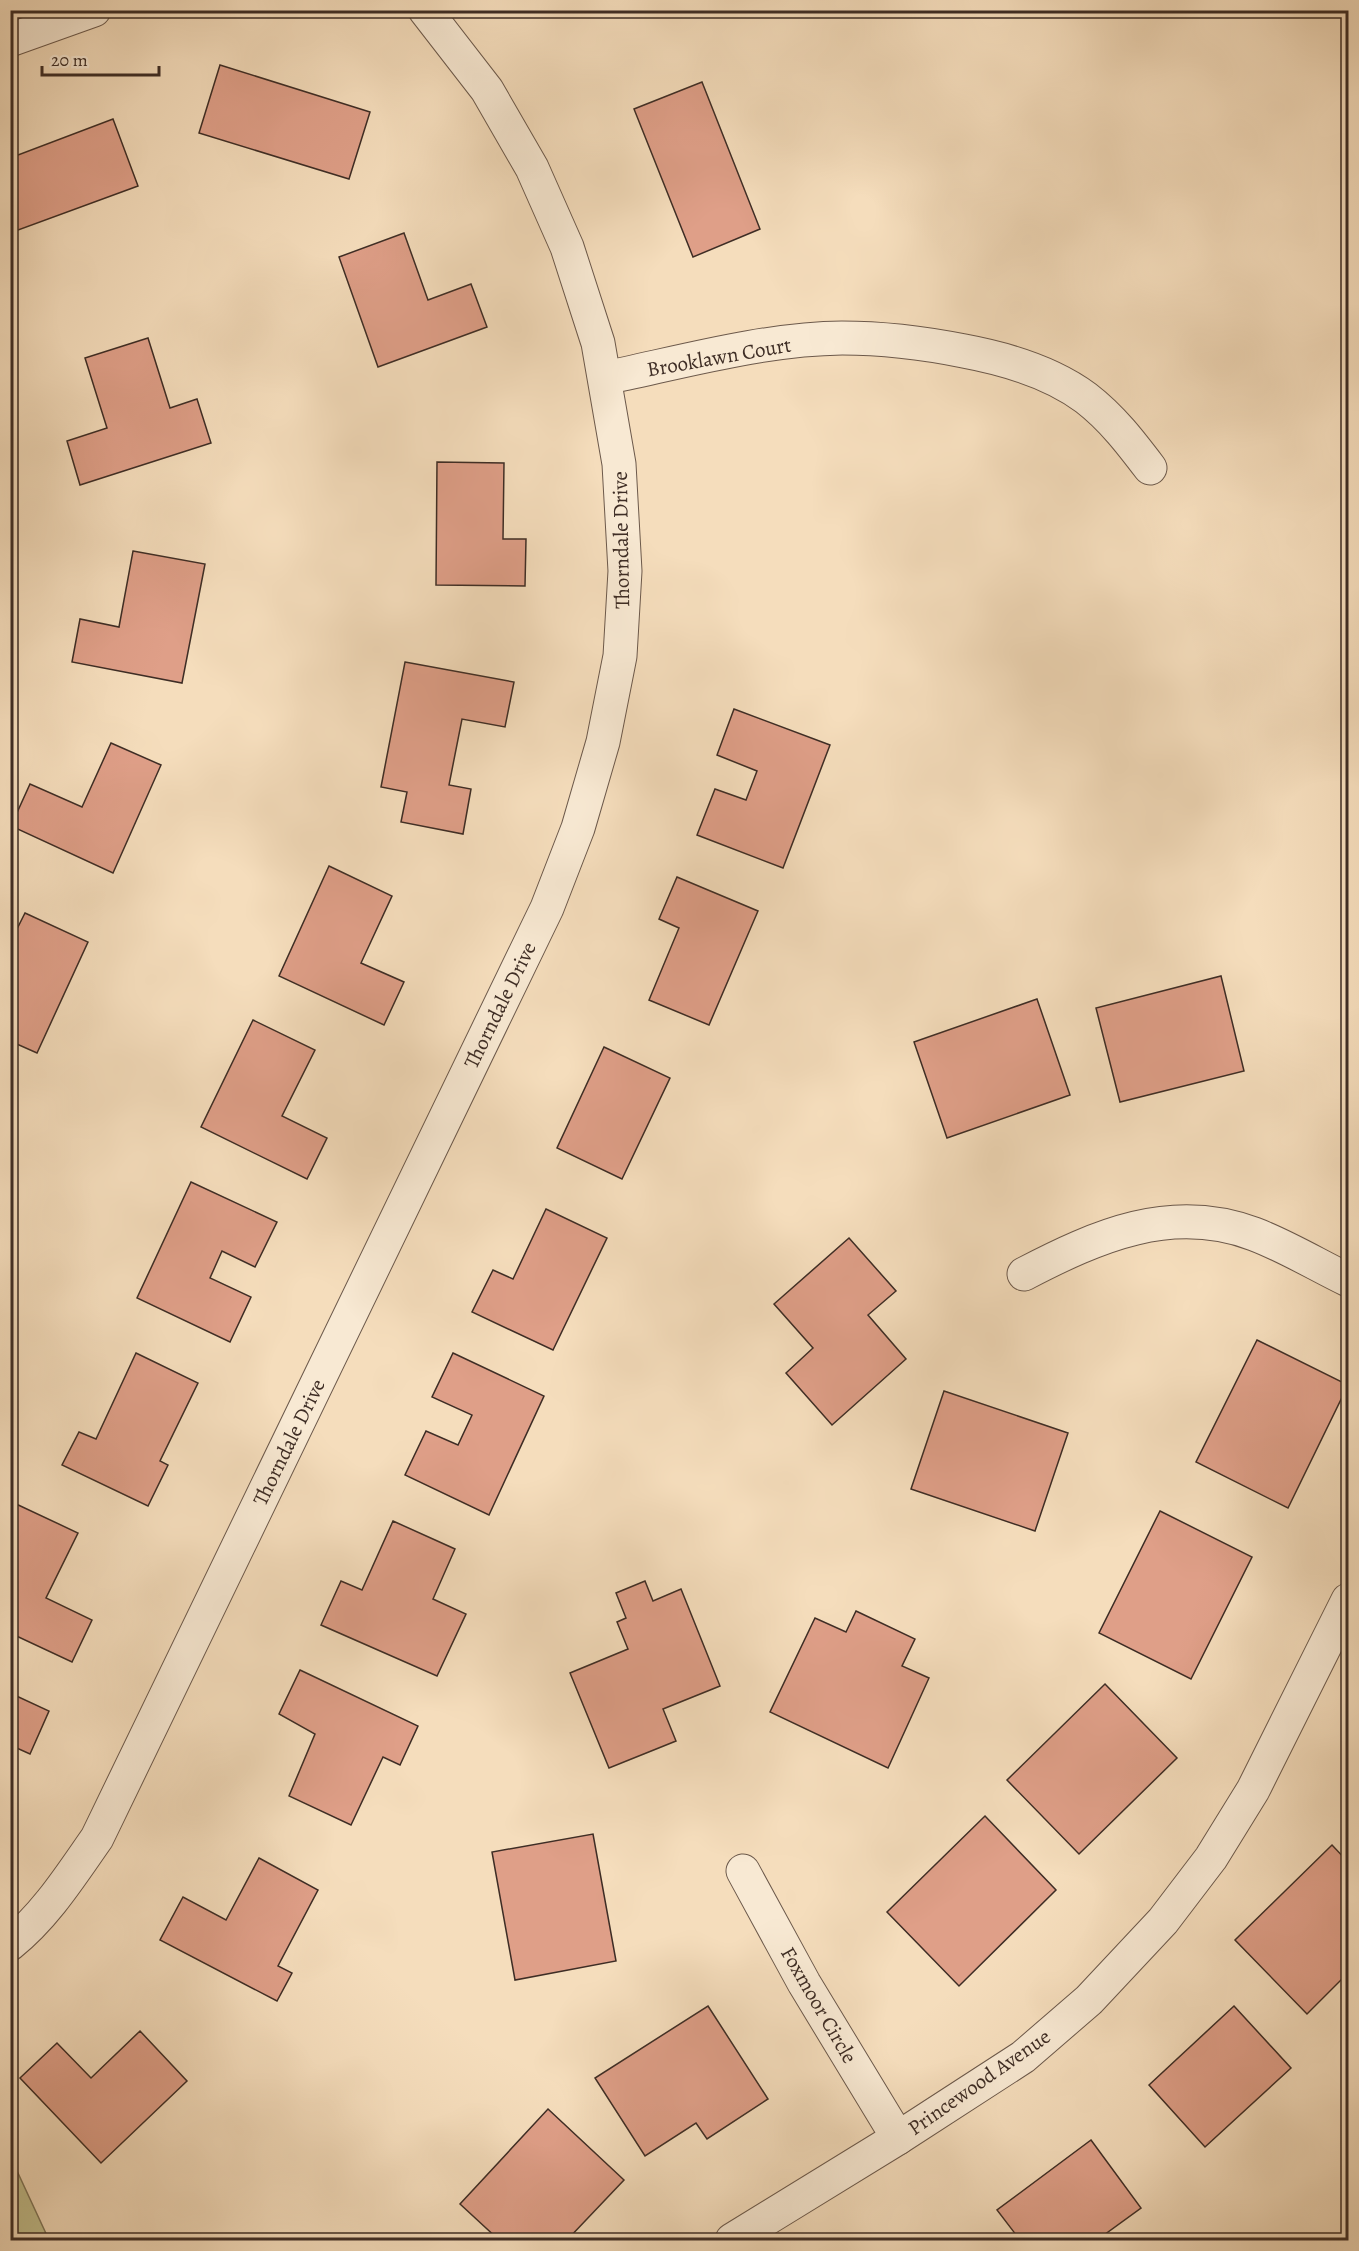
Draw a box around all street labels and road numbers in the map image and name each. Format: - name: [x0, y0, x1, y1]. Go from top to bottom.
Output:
- street label: Brooklawn Court: [645, 331, 793, 383]
- street label: Thorndale Drive: [606, 471, 636, 609]
- street label: Thorndale Drive: [457, 937, 543, 1073]
- street label: Thorndale Drive: [246, 1374, 332, 1510]
- street label: Foxmoor Circle: [774, 1942, 864, 2068]
- street label: Princewood Avenue: [902, 2022, 1056, 2142]

